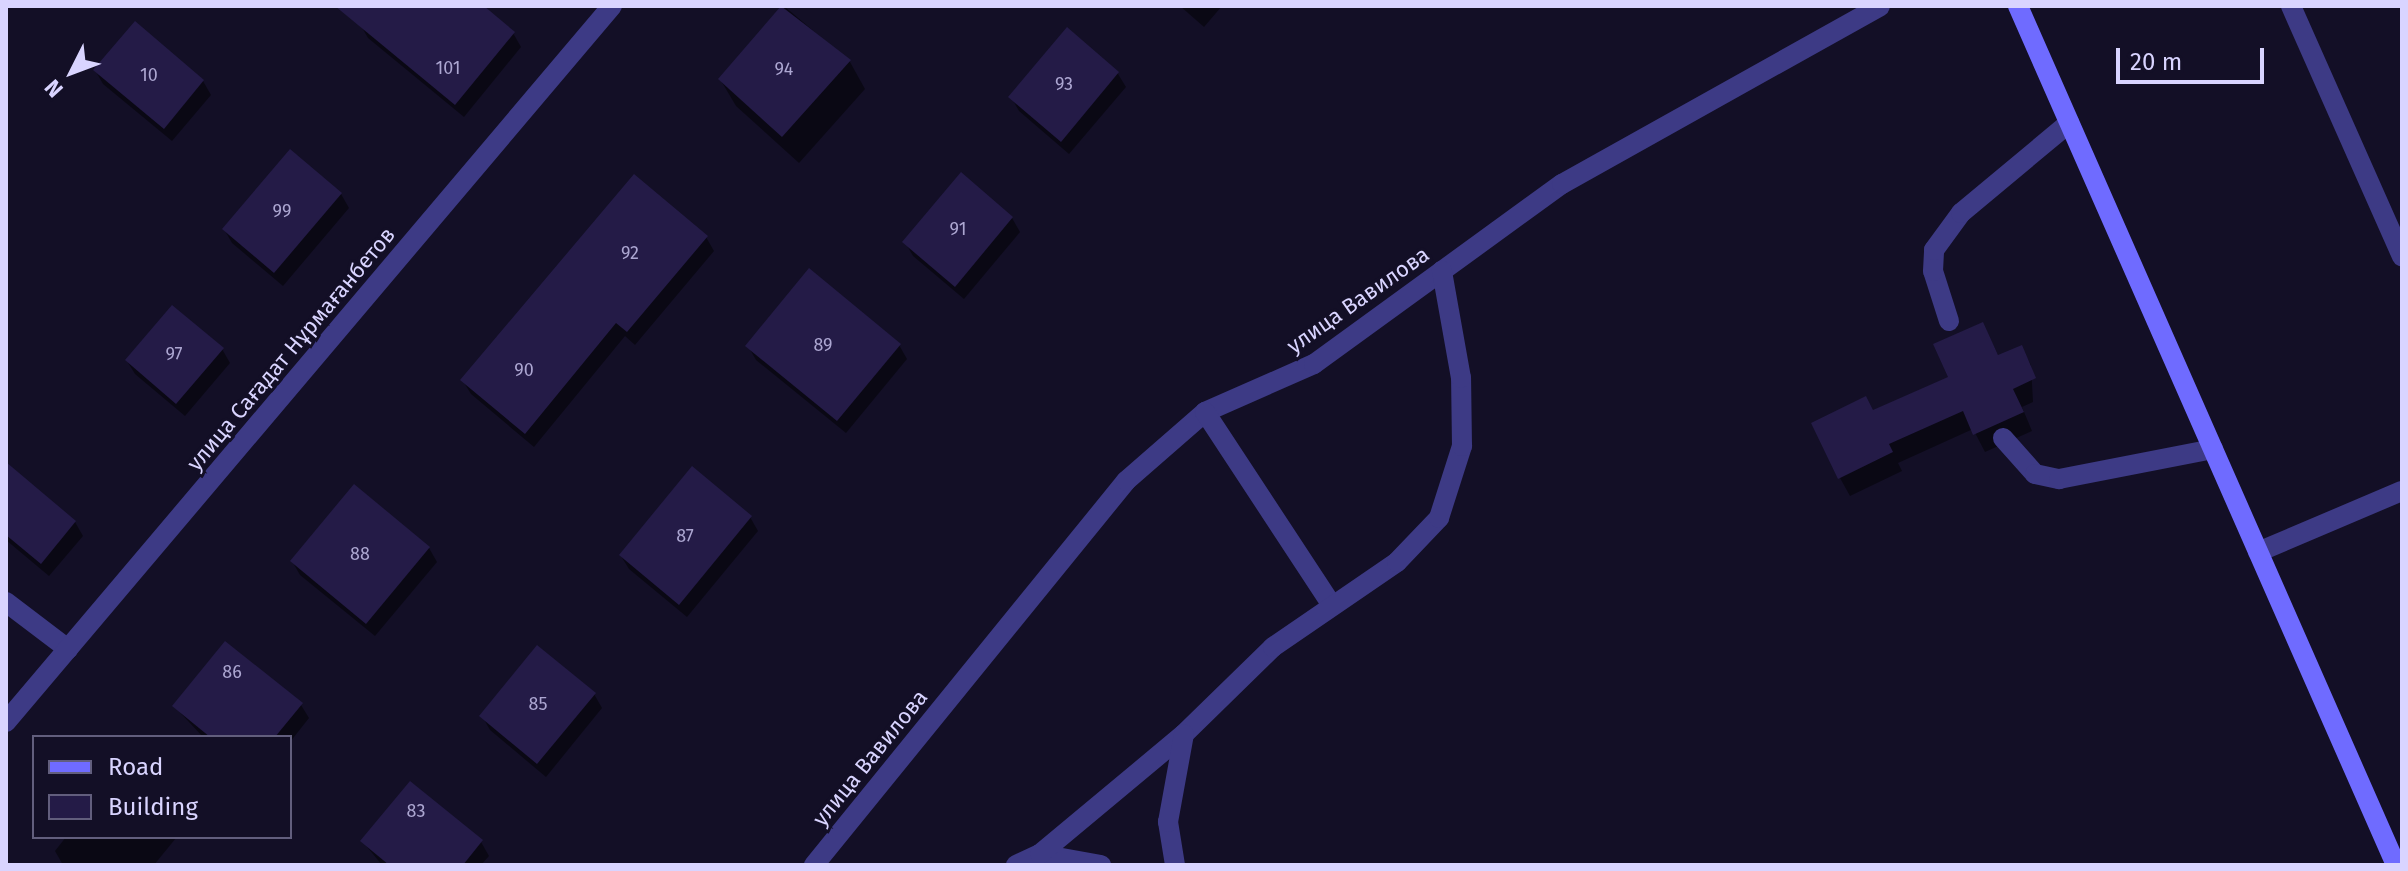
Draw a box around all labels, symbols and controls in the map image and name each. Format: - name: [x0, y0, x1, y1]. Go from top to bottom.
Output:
- north arrow: [32, 32, 112, 112]
- scale bar: [2120, 32, 2268, 82]
- text: 20 m: [2130, 48, 2182, 76]
- house number: 101: [435, 57, 461, 79]
- house number: 94: [775, 58, 793, 80]
- house number: 10: [140, 64, 158, 86]
- house number: 93: [1055, 73, 1073, 95]
- text: N: [39, 74, 69, 103]
- house number: 99: [273, 200, 291, 222]
- house number: 91: [950, 218, 966, 240]
- street label: улица Сағадат Нұрмағанбетов: [181, 222, 401, 476]
- street label: улица Вавилова: [1282, 241, 1434, 359]
- house number: 92: [621, 242, 639, 264]
- house number: 89: [813, 334, 833, 356]
- house number: 97: [165, 343, 183, 365]
- house number: 90: [514, 359, 534, 381]
- house number: 87: [676, 525, 694, 547]
- house number: 88: [350, 543, 370, 565]
- house number: 86: [222, 661, 242, 683]
- street label: улица Вавилова: [807, 685, 933, 831]
- house number: 85: [529, 693, 547, 715]
- legend: [32, 735, 292, 839]
- text: Road: [108, 753, 163, 781]
- text: Building: [108, 793, 198, 821]
- house number: 83: [407, 800, 425, 822]

